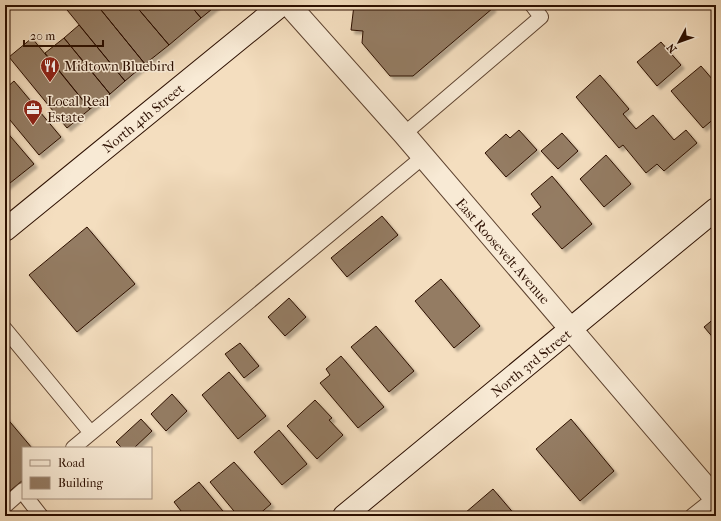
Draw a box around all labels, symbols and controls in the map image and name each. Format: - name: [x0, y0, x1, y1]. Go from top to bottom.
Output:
- scale bar: [24, 22, 103, 48]
- north arrow: [659, 22, 699, 62]
- text: 20 m: [30, 29, 55, 43]
- text: N: [664, 40, 679, 56]
- restaurant icon: Midtown Bluebird: [39, 55, 61, 83]
- place label: Midtown Bluebird: [64, 58, 175, 75]
- street label: North 4th Street: [99, 80, 188, 157]
- place label: Local Real Estate: [47, 93, 110, 126]
- office icon: Local Real Estate: [22, 98, 44, 126]
- street label: East Roosevelt Avenue: [452, 195, 553, 308]
- street label: North 3rd Street: [488, 326, 575, 401]
- legend: [22, 447, 152, 499]
- text: Road: [58, 456, 85, 470]
- text: Building: [58, 476, 103, 490]

